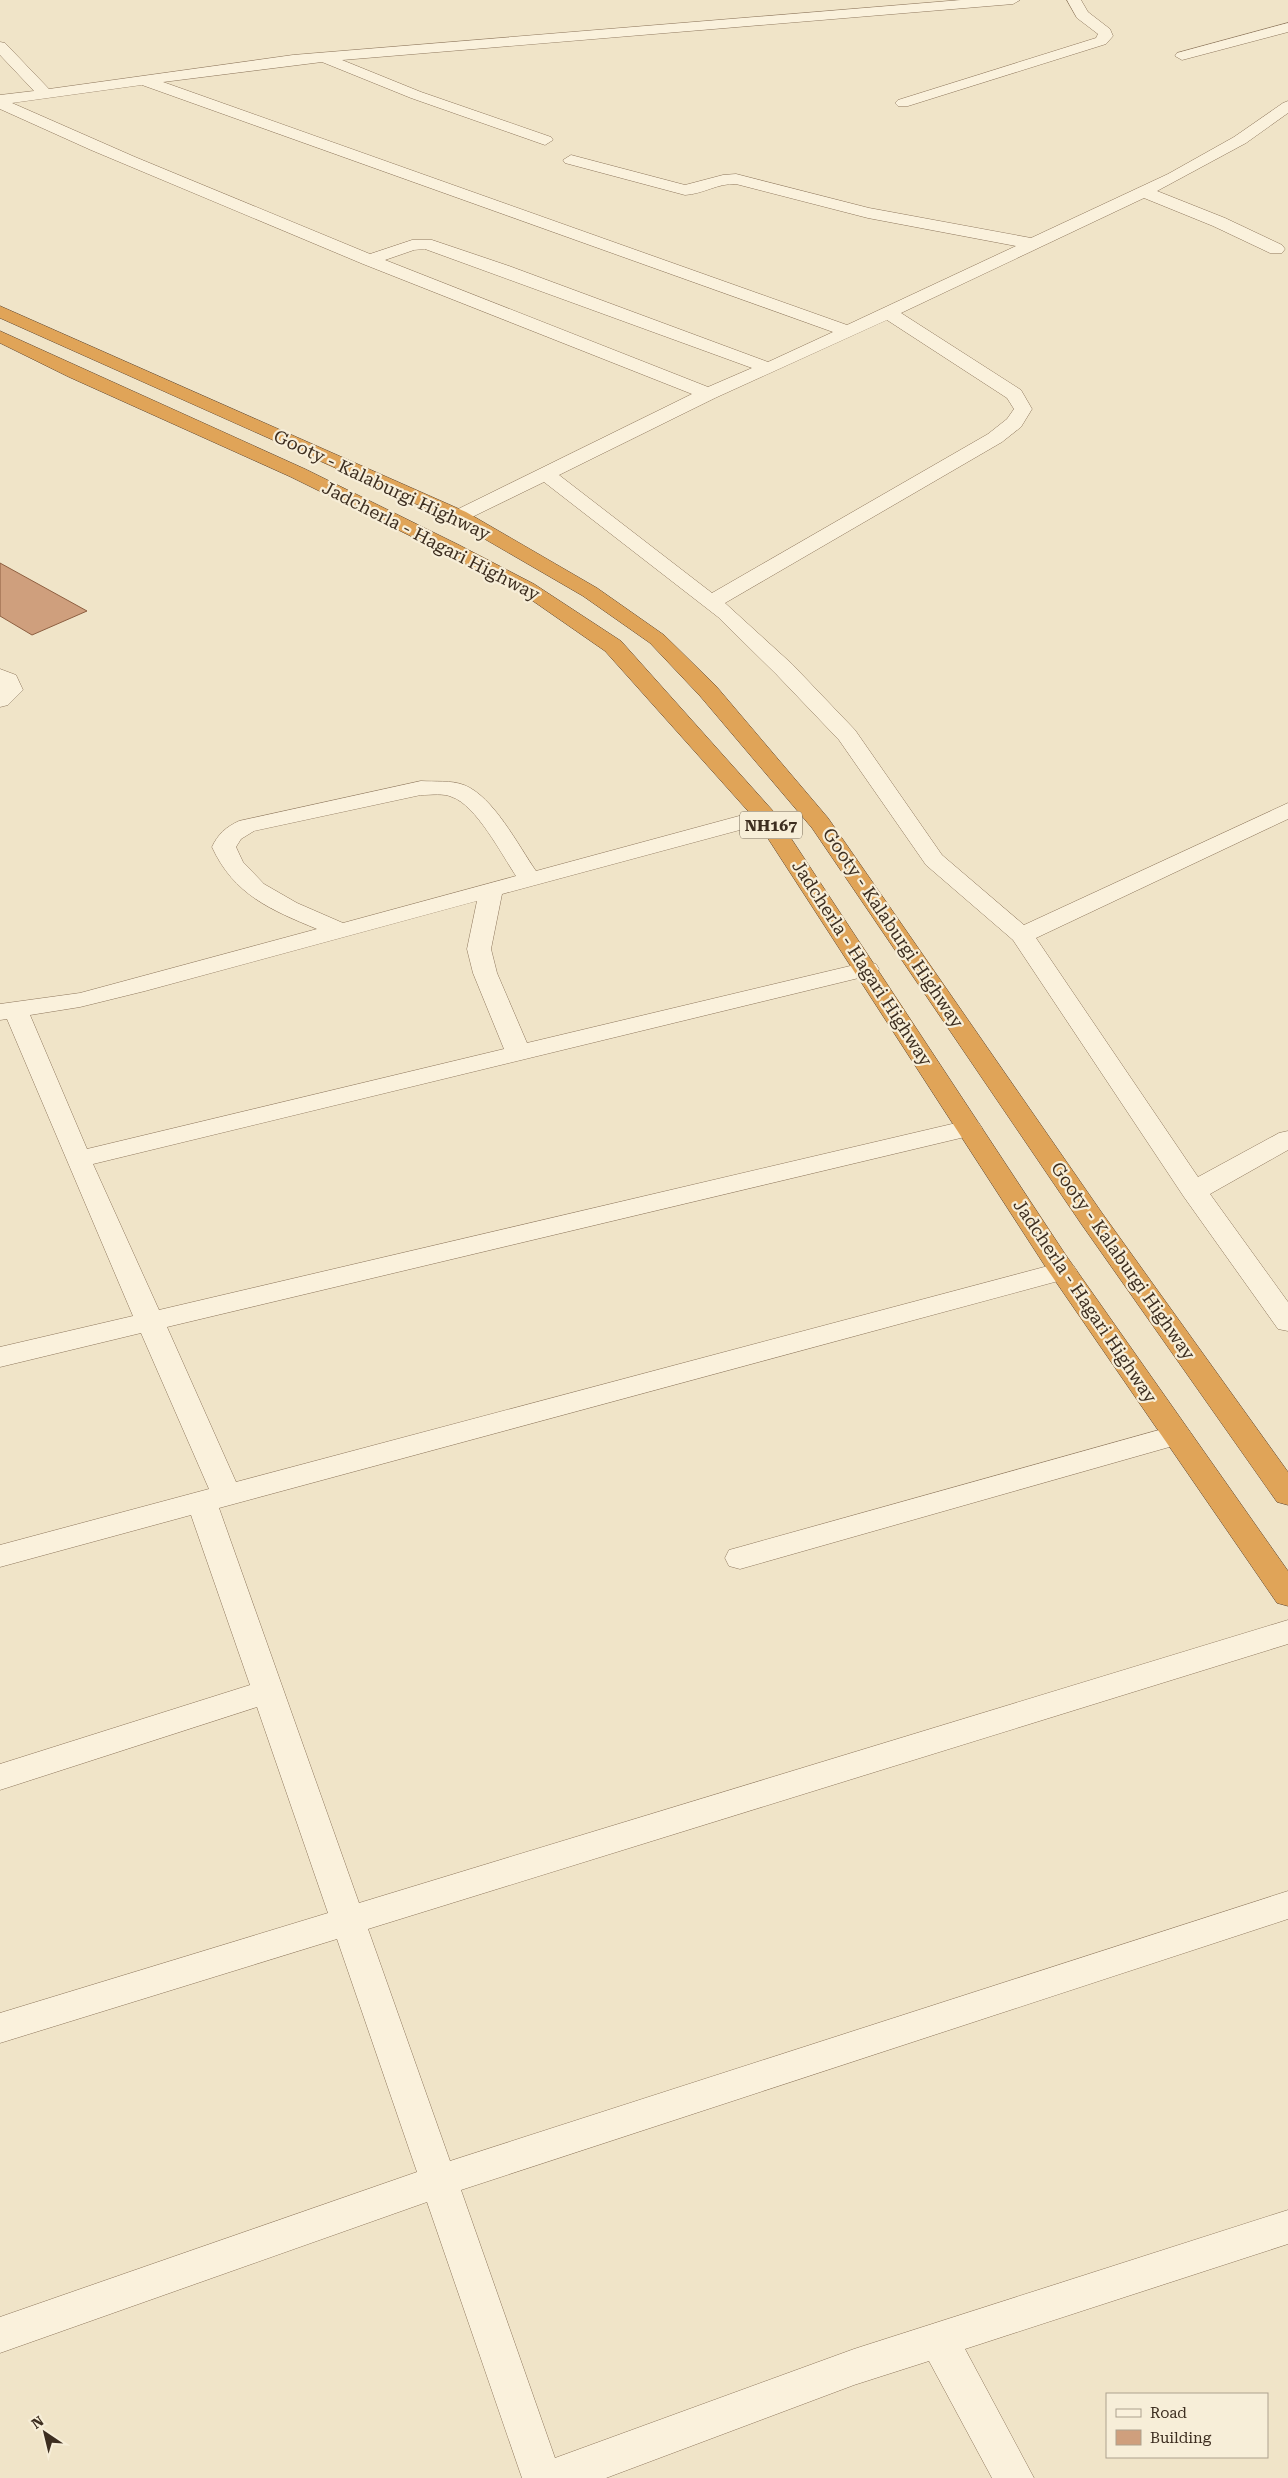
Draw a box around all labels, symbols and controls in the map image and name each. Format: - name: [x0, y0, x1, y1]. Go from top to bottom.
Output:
- street label: Gooty - Kalaburgi Highway: [271, 425, 494, 544]
- street label: Jadcherla - Hagari Highway: [319, 476, 544, 605]
- road number: NH167: [740, 812, 802, 838]
- street label: Gooty - Kalaburgi Highway: [819, 824, 968, 1032]
- street label: Jadcherla - Hagari Highway: [788, 856, 937, 1070]
- street label: Gooty - Kalaburgi Highway: [1047, 1158, 1200, 1364]
- street label: Jadcherla - Hagari Highway: [1009, 1195, 1162, 1407]
- legend: [1106, 2393, 1268, 2458]
- text: Road: [1150, 2404, 1187, 2422]
- north arrow: [20, 2408, 70, 2458]
- text: N: [29, 2413, 47, 2432]
- text: Building: [1150, 2429, 1212, 2447]

